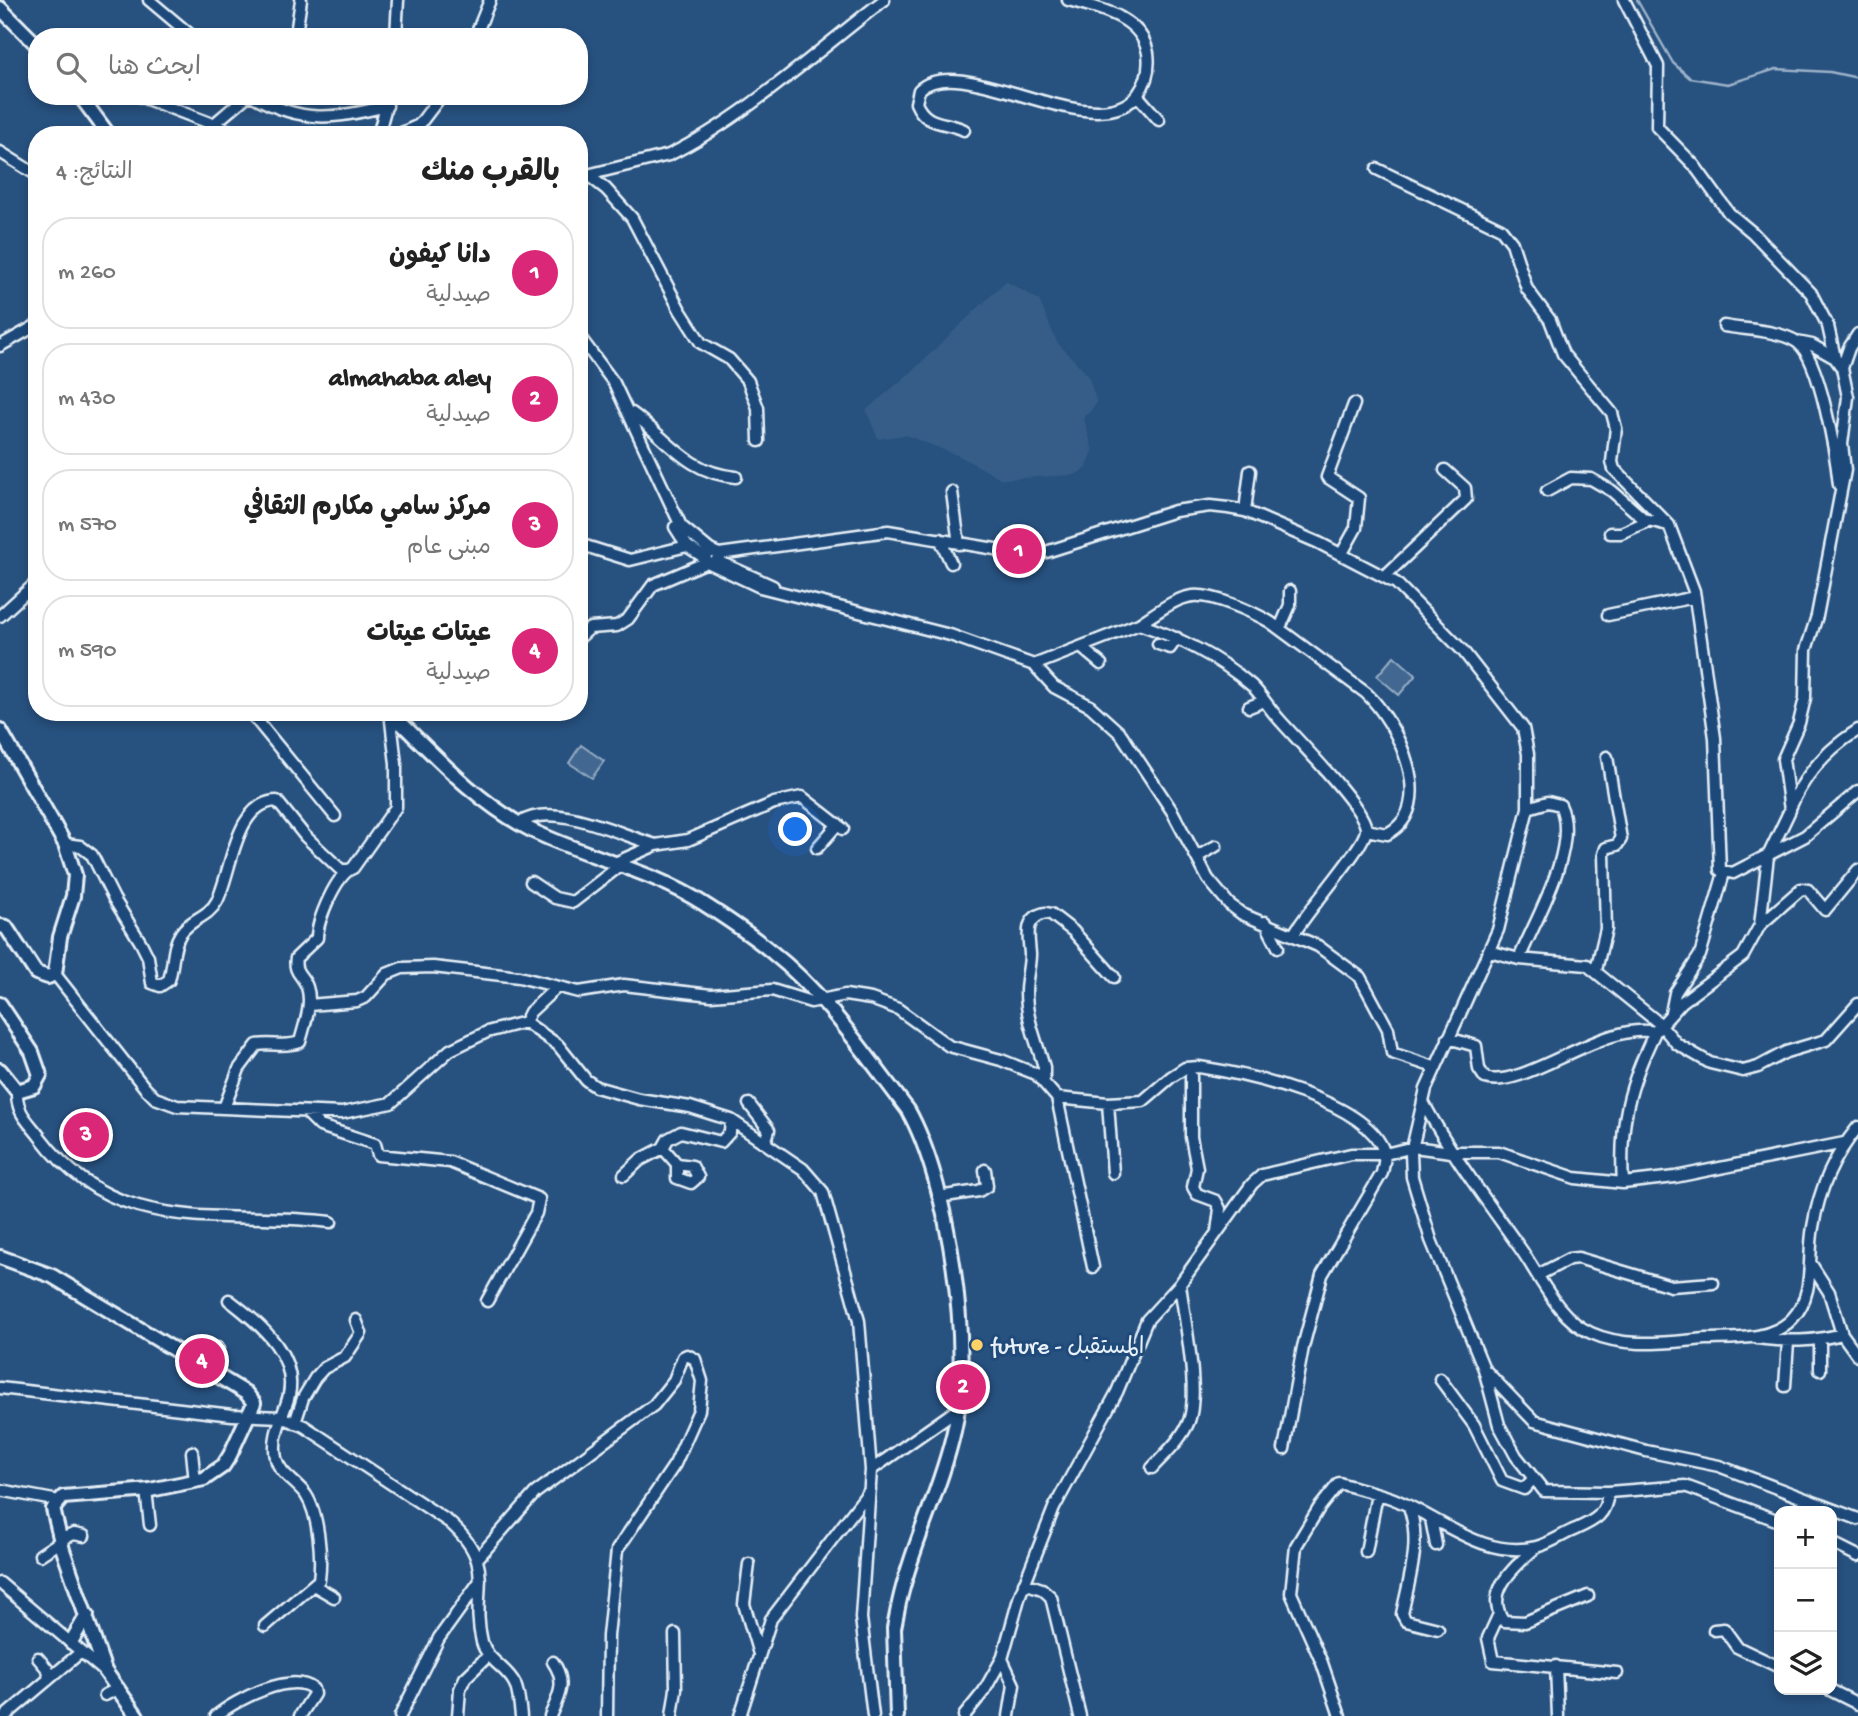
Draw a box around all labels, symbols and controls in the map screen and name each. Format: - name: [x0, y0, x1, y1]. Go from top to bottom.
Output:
- search box: [28, 28, 588, 105]
- icon: search: [52, 48, 90, 86]
- text: ابحث هنا: [108, 54, 201, 85]
- text: بالقرب منك: [421, 157, 560, 192]
- text: النتائج: 4: [56, 160, 133, 187]
- text: دانا كيفون: [389, 242, 491, 273]
- text: 260 m: [58, 260, 116, 287]
- text: 1: [530, 260, 540, 287]
- text: صيدلية: [426, 283, 491, 310]
- text: almahaba aley: [329, 365, 491, 396]
- text: 430 m: [58, 386, 116, 413]
- text: 2: [529, 386, 541, 413]
- text: صيدلية: [426, 403, 491, 430]
- text: مركز سامي مكارم الثقافي: [243, 494, 491, 525]
- text: 570 m: [58, 512, 117, 539]
- text: 3: [529, 512, 541, 539]
- pin: 1: [996, 525, 1042, 577]
- text: مبنى عام: [407, 535, 491, 562]
- text: عيتات عيتات: [366, 620, 491, 651]
- text: 590 m: [58, 638, 116, 665]
- text: 4: [530, 638, 540, 665]
- text: صيدلية: [426, 661, 491, 688]
- your location: [778, 812, 812, 846]
- pin: 3: [63, 1109, 109, 1161]
- pin: 4: [179, 1335, 225, 1387]
- place label: future - المستقبل: [990, 1335, 1145, 1362]
- marker: future - المستقبل: [969, 1337, 985, 1353]
- pin: 2: [940, 1361, 986, 1413]
- map controls: [1774, 1506, 1837, 1695]
- button: +: [1774, 1506, 1837, 1569]
- button: −: [1774, 1569, 1837, 1632]
- button: layers: [1774, 1632, 1837, 1695]

